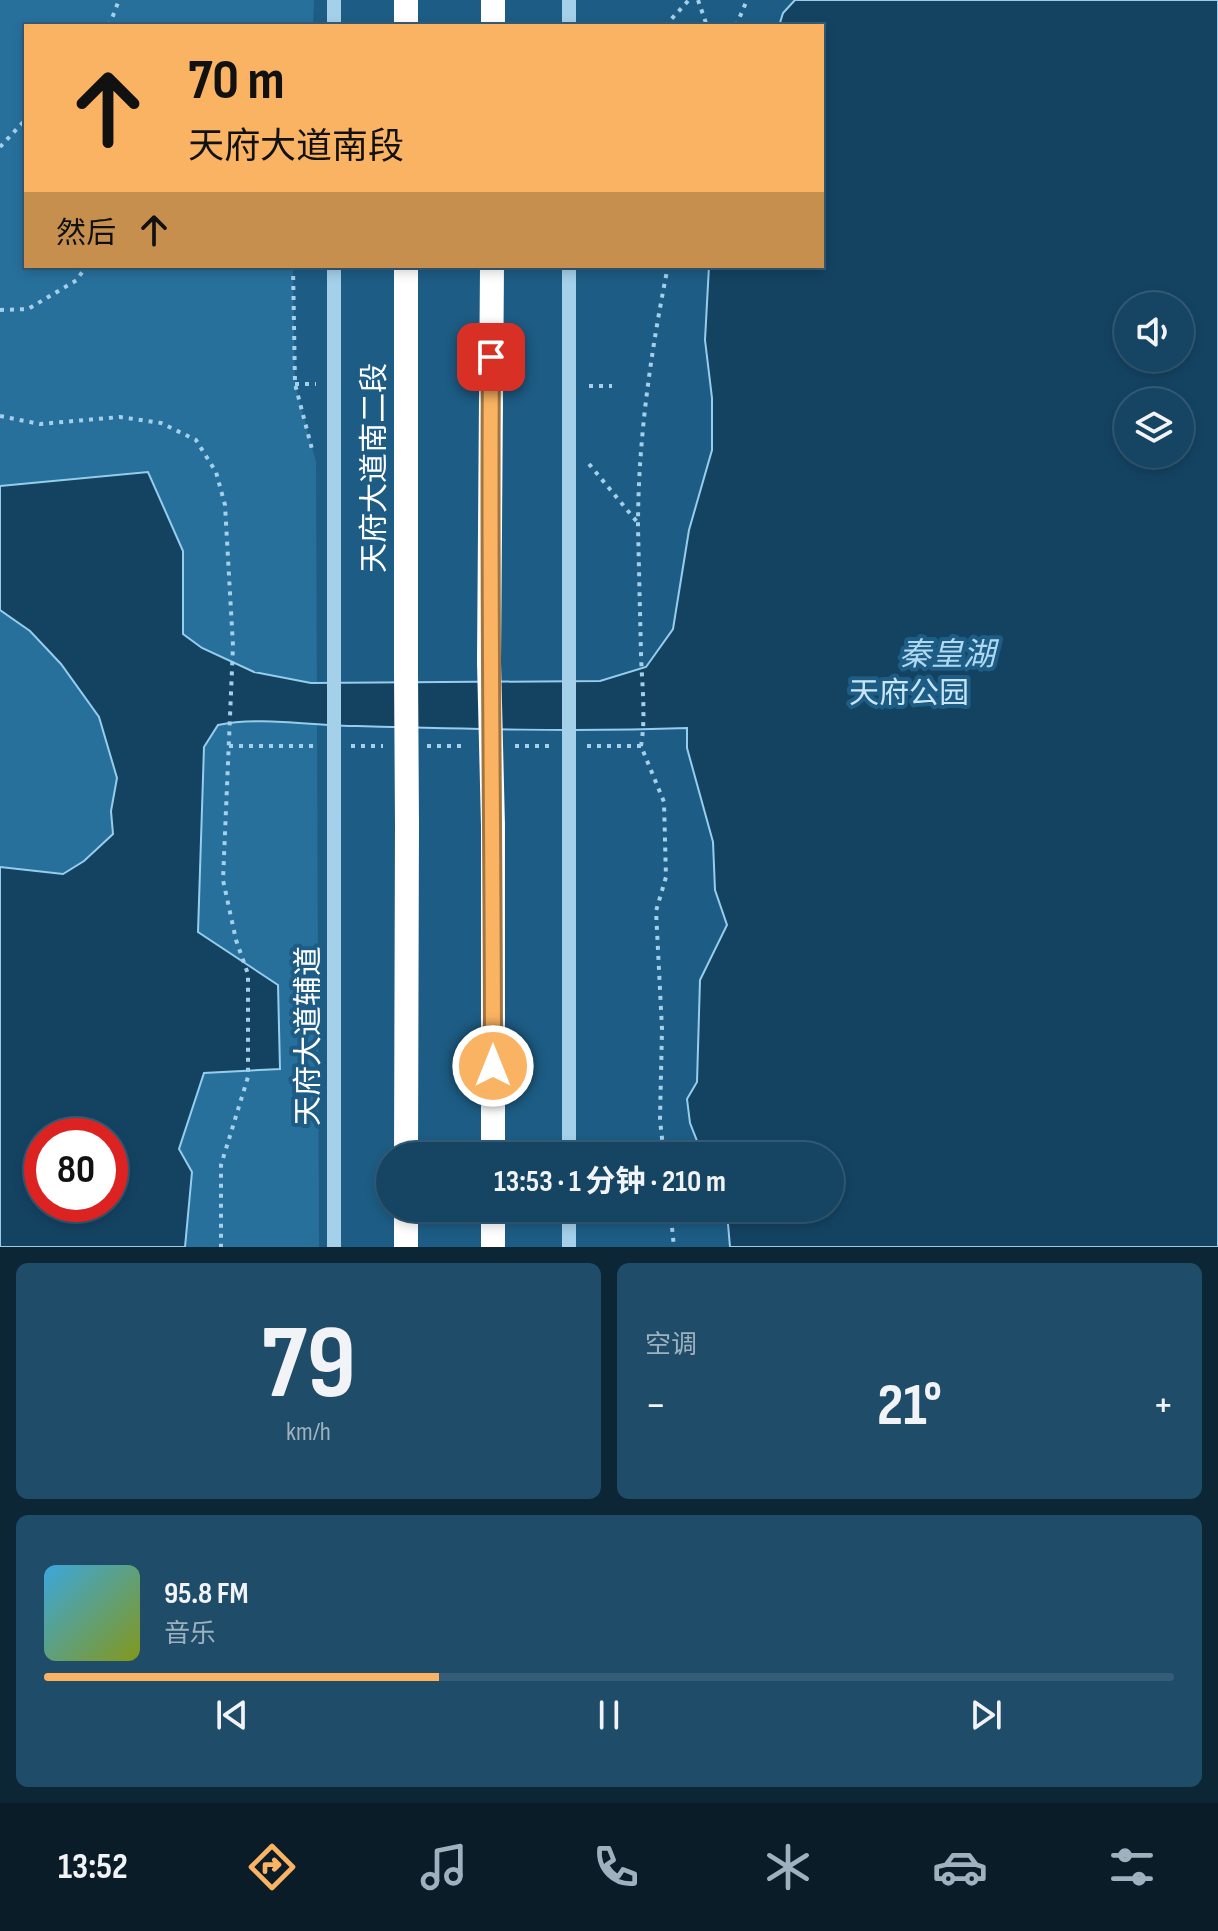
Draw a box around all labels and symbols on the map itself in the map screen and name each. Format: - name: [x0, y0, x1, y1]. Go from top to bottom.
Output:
- pin: [457, 323, 525, 391]
- street label: 天府大道南二段: [357, 363, 393, 573]
- water label: 秦皇湖: [899, 636, 1000, 675]
- park label: 天府公园: [849, 676, 969, 712]
- street label: 天府大道辅道: [291, 946, 327, 1126]
- position arrow: [451, 1024, 535, 1108]
- speed limit sign: 80: [24, 1118, 128, 1222]

